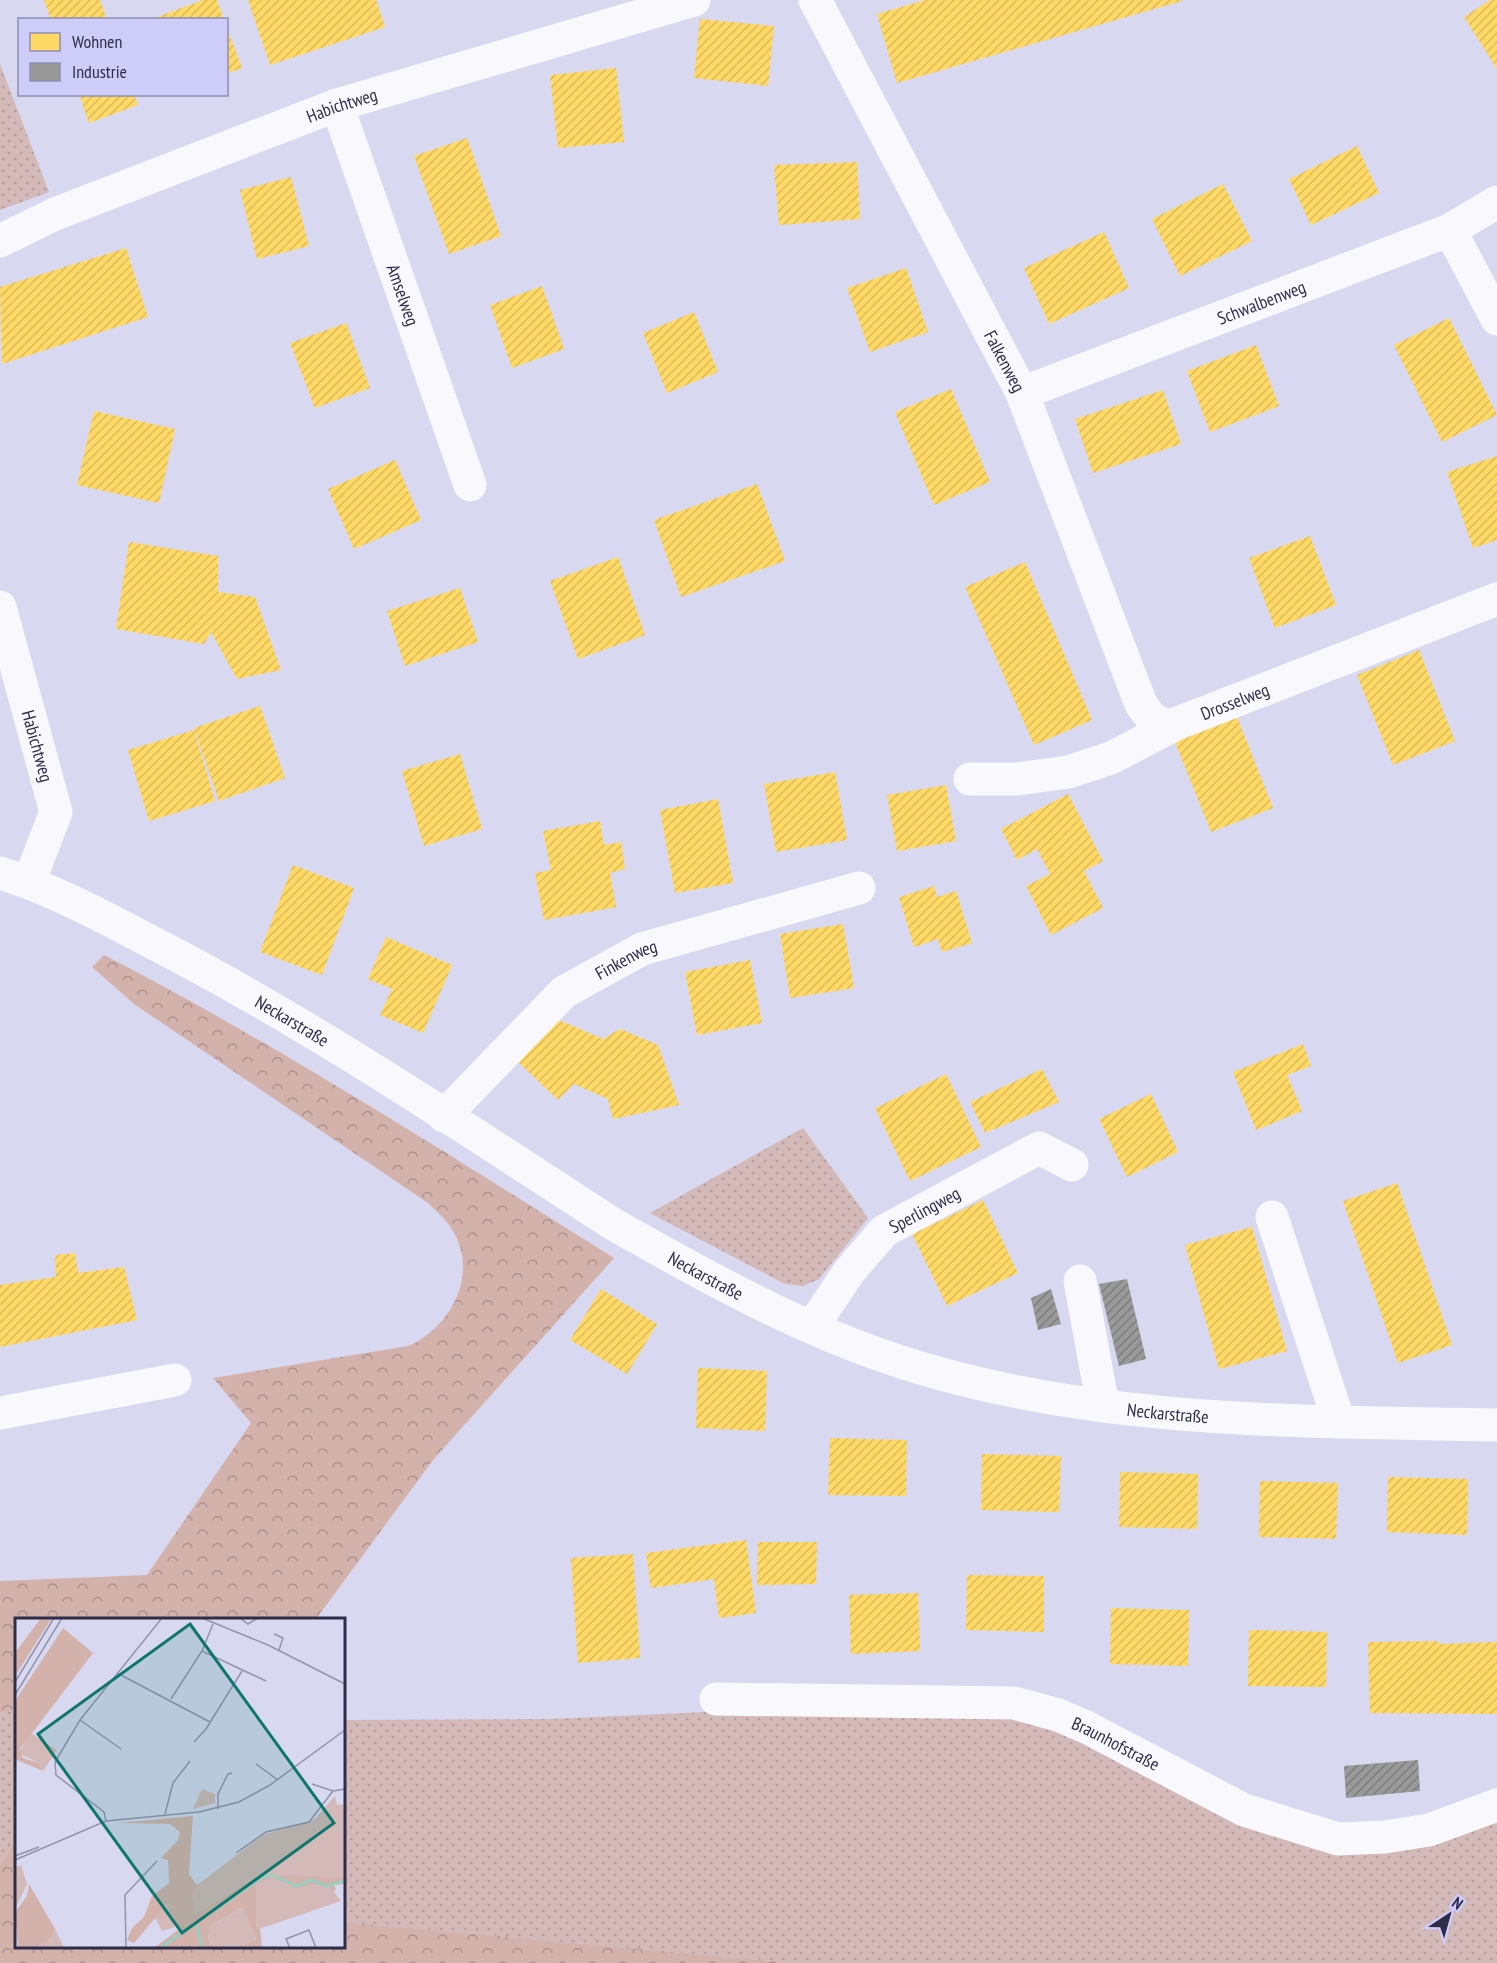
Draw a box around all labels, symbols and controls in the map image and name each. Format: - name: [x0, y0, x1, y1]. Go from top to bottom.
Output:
- legend: [18, 18, 228, 96]
- text: Wohnen: [72, 30, 122, 53]
- text: Industrie: [72, 60, 127, 83]
- street label: Habichtweg: [303, 82, 380, 127]
- street label: Amselweg: [382, 261, 425, 328]
- street label: Schwalbenweg: [1214, 275, 1309, 329]
- street label: Falkenweg: [979, 326, 1031, 396]
- street label: Drosselweg: [1197, 677, 1272, 725]
- street label: Habichtweg: [17, 707, 59, 784]
- street label: Finkenweg: [591, 934, 659, 984]
- street label: Neckarstraße: [251, 990, 334, 1051]
- street label: Sperlingweg: [885, 1181, 964, 1238]
- street label: Neckarstraße: [664, 1246, 747, 1305]
- street label: Neckarstraße: [1126, 1397, 1210, 1428]
- inset map: [15, 1618, 345, 1948]
- street label: Braunhofstraße: [1069, 1711, 1164, 1775]
- north arrow: [1419, 1885, 1479, 1945]
- text: N: [1448, 1892, 1467, 1913]

